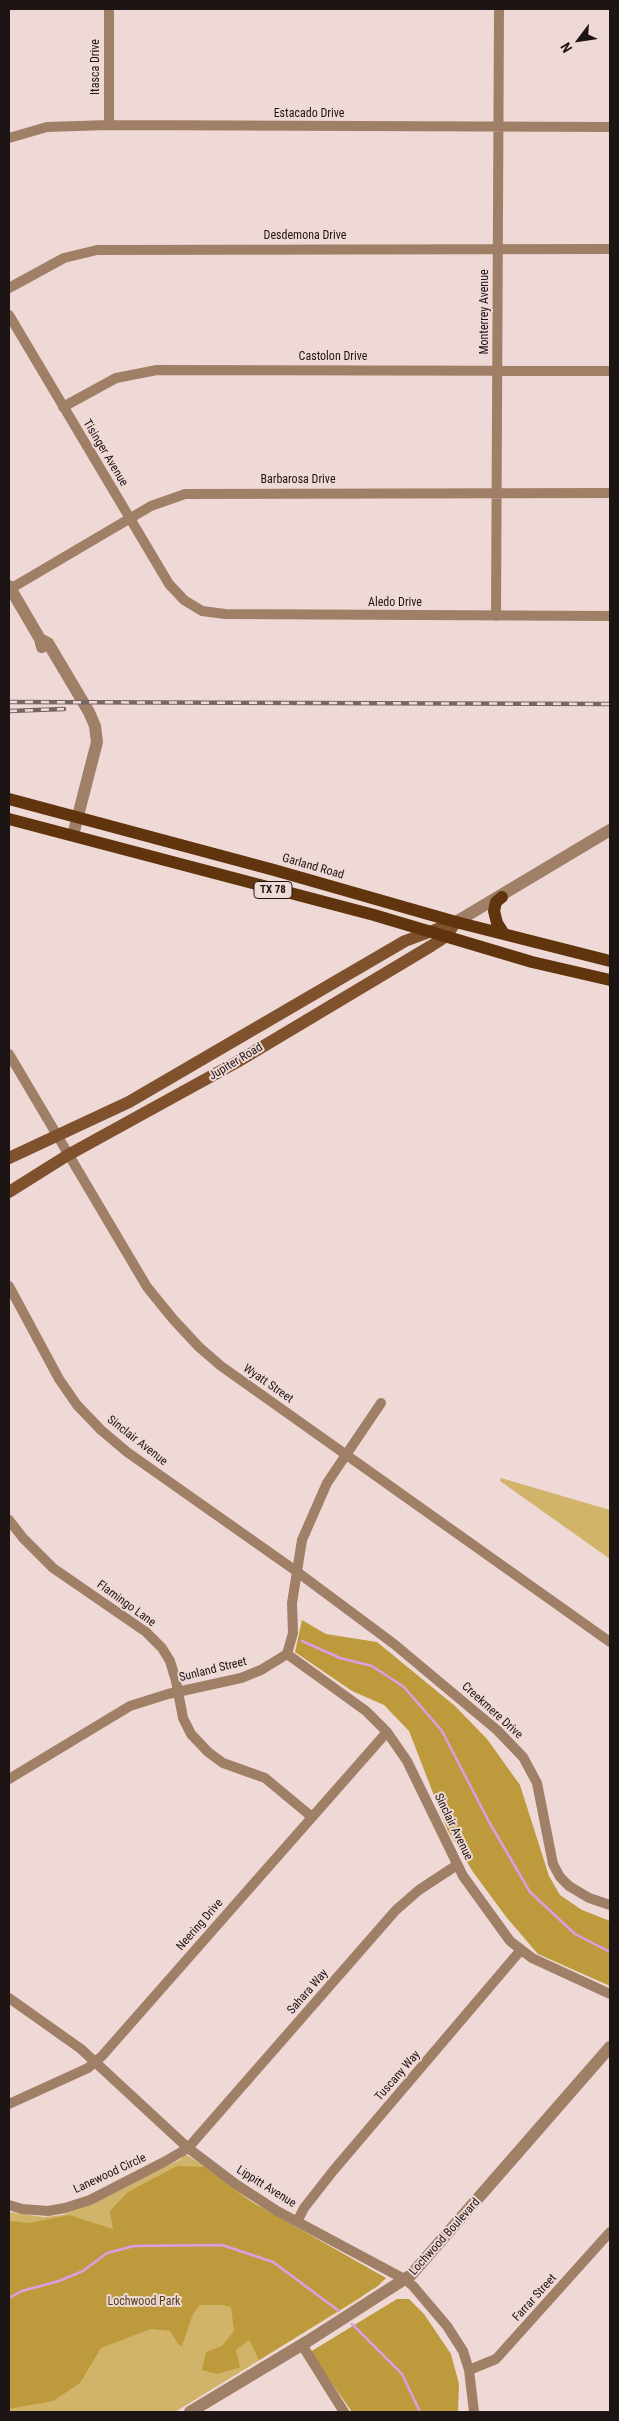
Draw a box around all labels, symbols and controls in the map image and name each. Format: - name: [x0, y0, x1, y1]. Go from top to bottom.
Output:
- north arrow: [554, 15, 604, 65]
- street label: Itasca Drive: [89, 39, 103, 95]
- text: N: [557, 40, 575, 56]
- street label: Estacado Drive: [274, 107, 344, 121]
- street label: Desdemona Drive: [264, 229, 346, 243]
- street label: Monterrey Avenue: [478, 269, 492, 355]
- street label: Castolon Drive: [299, 350, 367, 364]
- street label: Tisinger Avenue: [79, 417, 131, 489]
- street label: Barbarosa Drive: [260, 473, 336, 487]
- street label: Aledo Drive: [368, 596, 422, 610]
- street label: Garland Road: [280, 851, 346, 883]
- road number: TX 78: [254, 882, 292, 898]
- street label: Jupiter Road: [207, 1040, 265, 1084]
- street label: Wyatt Street: [240, 1362, 296, 1406]
- street label: Sinclair Avenue: [104, 1413, 170, 1469]
- street label: Flamingo Lane: [94, 1578, 158, 1630]
- street label: Sunland Street: [178, 1655, 248, 1685]
- street label: Creekmere Drive: [458, 1680, 526, 1742]
- street label: Sinclair Avenue: [431, 1791, 475, 1863]
- street label: Neering Drive: [174, 1896, 226, 1954]
- street label: Sahara Way: [285, 1967, 331, 2017]
- street label: Tuscany Way: [372, 2048, 424, 2104]
- street label: Lanewood Circle: [71, 2151, 149, 2197]
- street label: Lippitt Avenue: [234, 2163, 298, 2211]
- street label: Lochwood Boulevard: [407, 2196, 483, 2278]
- street label: Farrar Street: [510, 2271, 560, 2325]
- park label: Lochwood Park: [107, 2295, 181, 2309]

